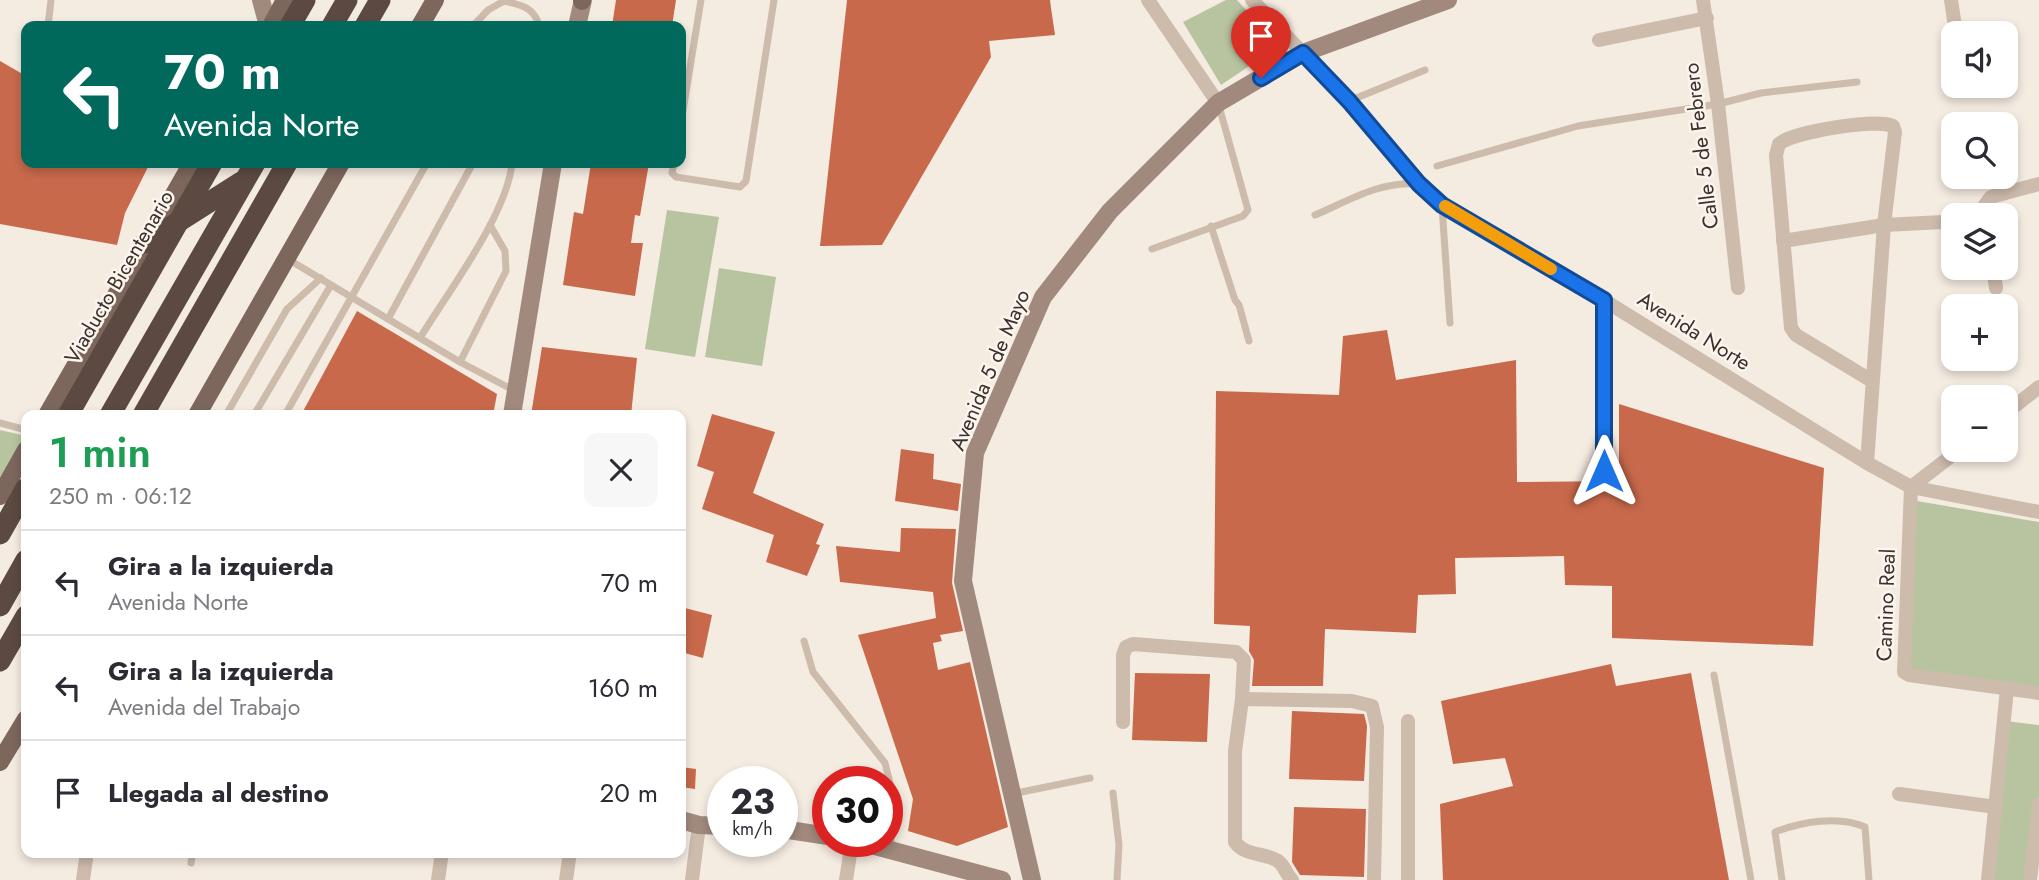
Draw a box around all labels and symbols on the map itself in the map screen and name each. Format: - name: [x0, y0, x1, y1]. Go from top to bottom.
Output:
- pin: [1231, 6, 1291, 78]
- street label: Calle 5 de Febrero: [1676, 61, 1726, 231]
- street label: Viaducto Bicentenario: [57, 185, 181, 369]
- street label: Avenida Norte: [1632, 284, 1756, 378]
- street label: Avenida 5 de Mayo: [943, 285, 1037, 455]
- position arrow: [1567, 434, 1641, 508]
- street label: Camino Real: [1869, 548, 1903, 662]
- speed limit sign: 30: [812, 766, 903, 857]

